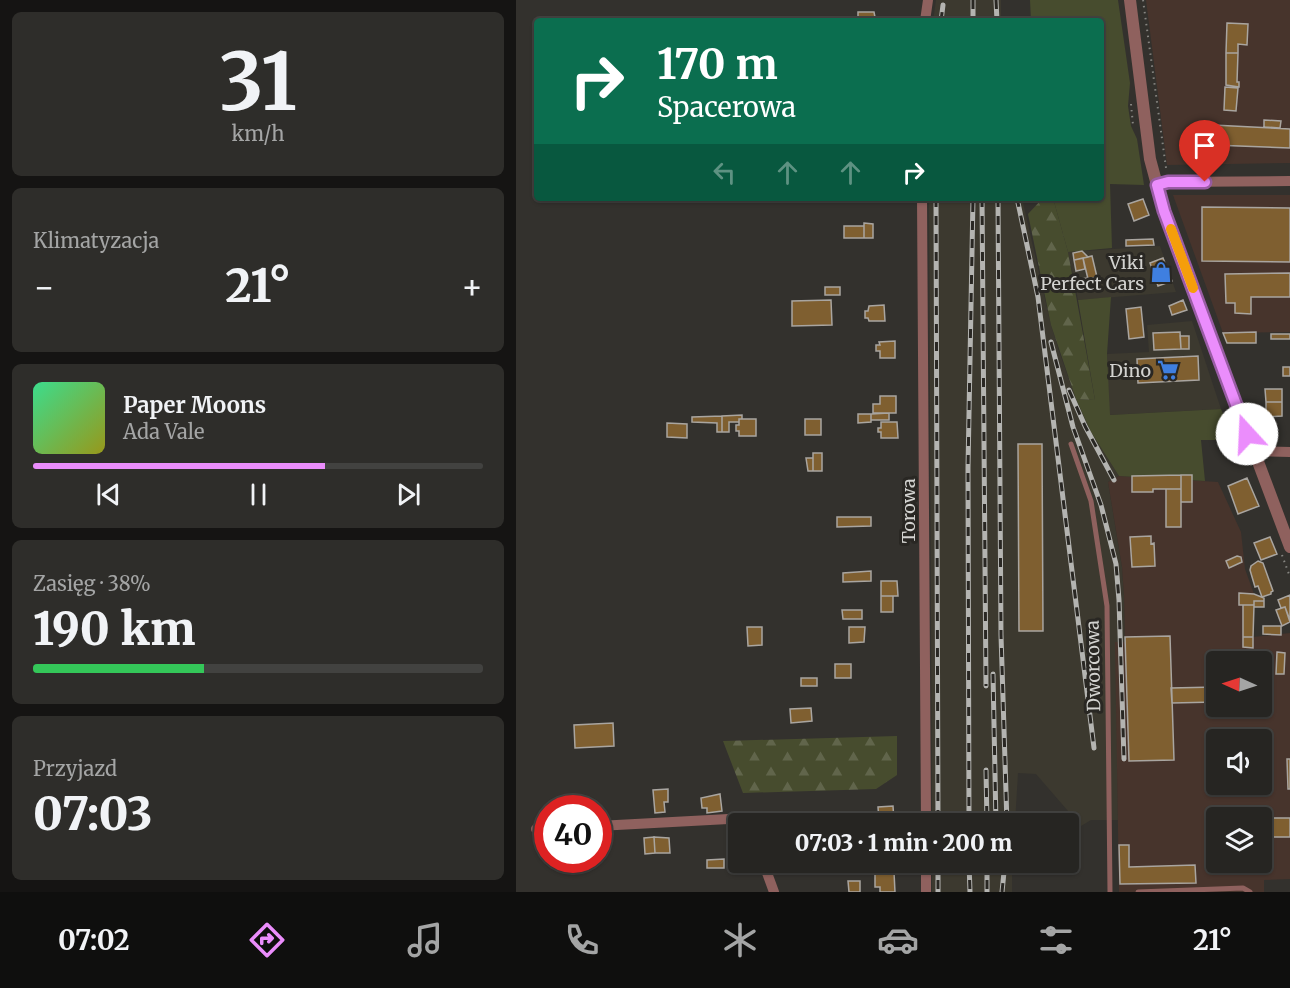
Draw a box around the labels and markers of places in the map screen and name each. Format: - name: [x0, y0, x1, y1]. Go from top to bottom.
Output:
- pin: [1179, 120, 1230, 182]
- place label: Viki Perfect Cars: [1040, 251, 1144, 295]
- shop icon: Viki Perfect Cars: [1149, 260, 1173, 284]
- supermarket icon: Dino: [1156, 358, 1180, 382]
- place label: Dino: [1109, 359, 1151, 382]

